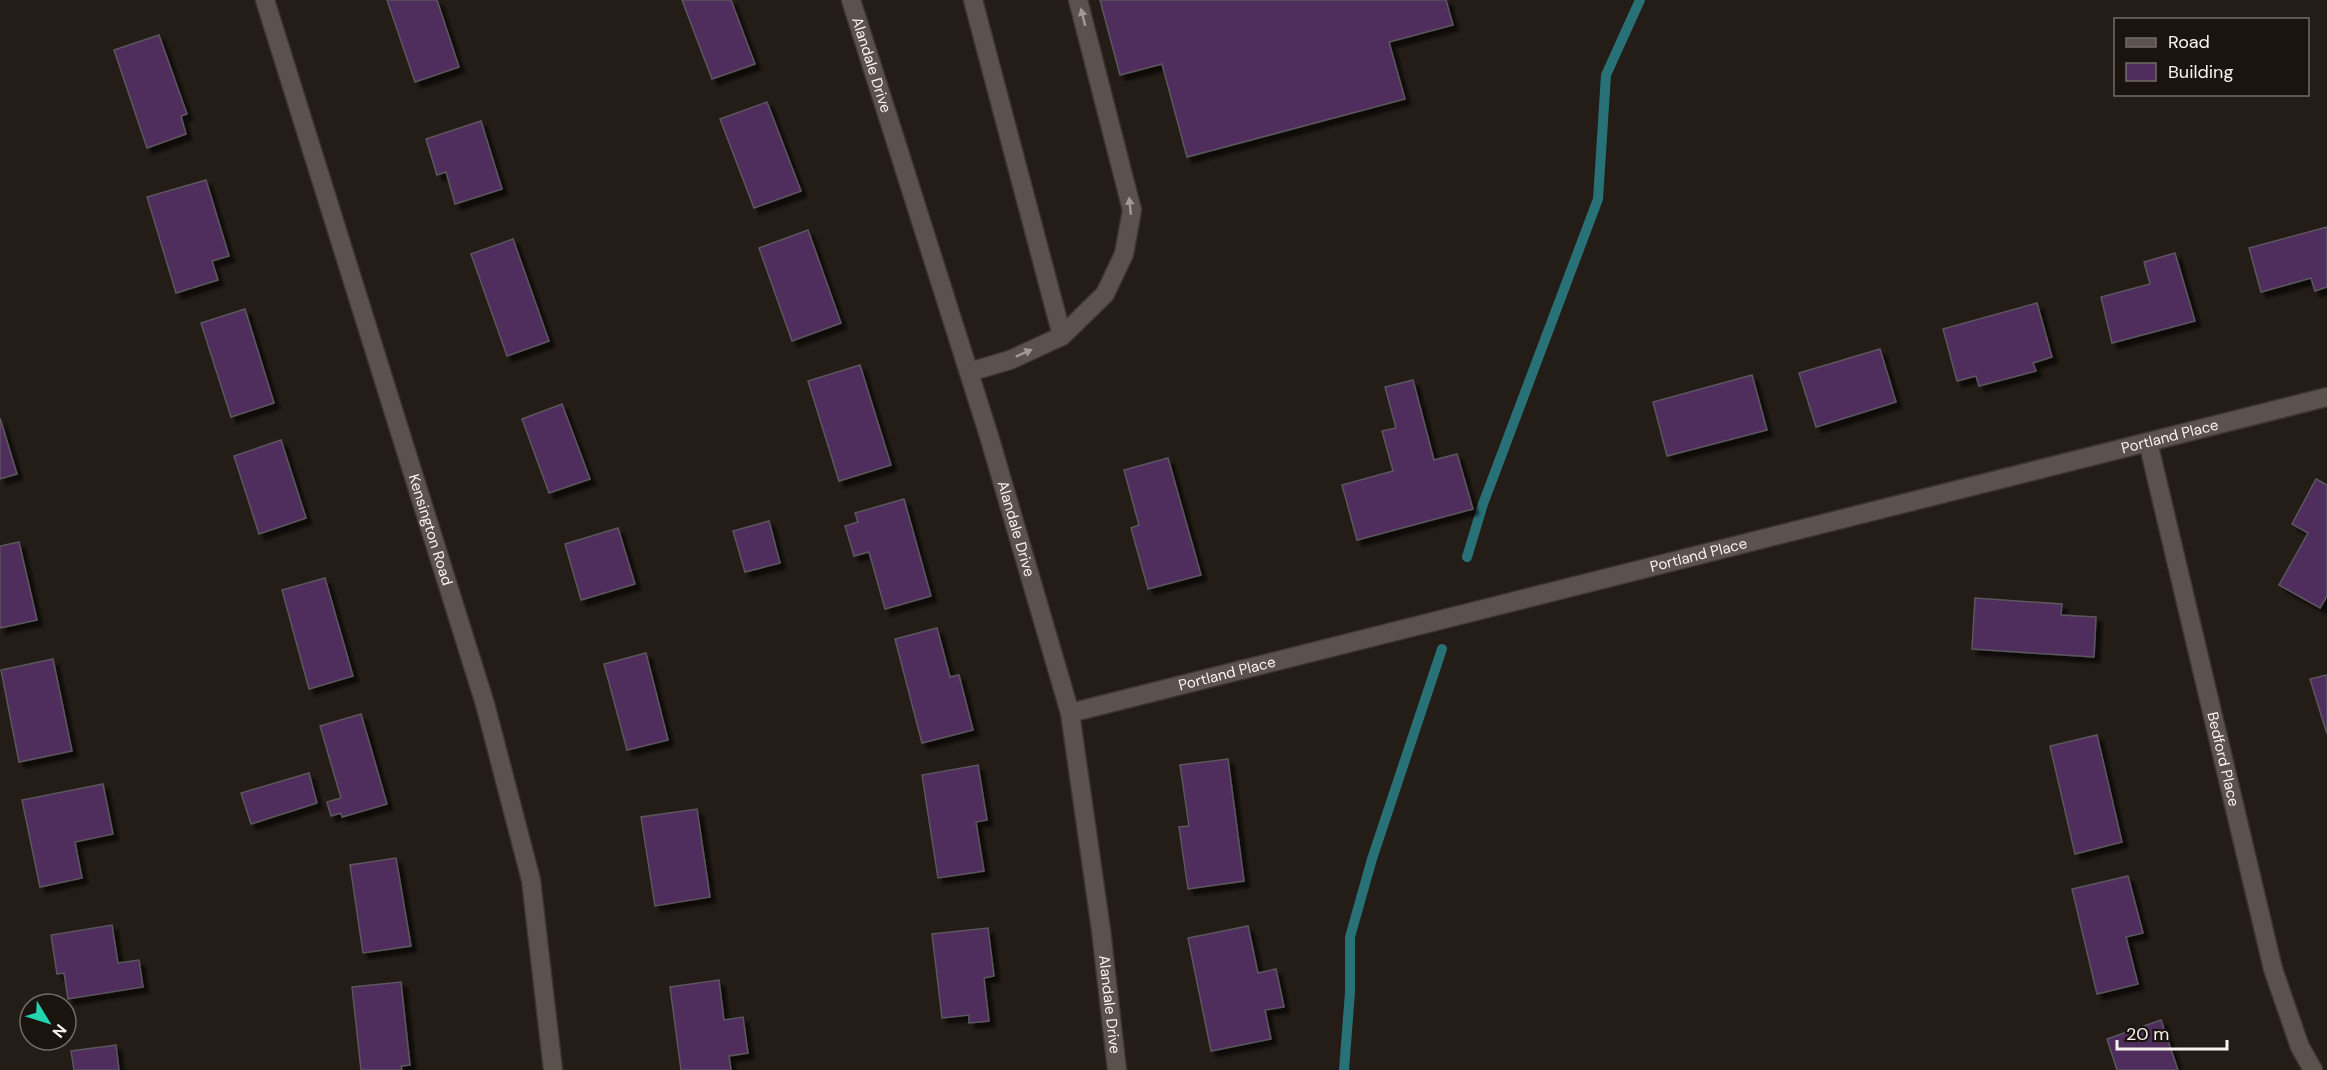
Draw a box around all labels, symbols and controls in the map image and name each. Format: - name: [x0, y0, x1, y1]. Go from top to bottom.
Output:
- one-way arrow: [1077, 8, 1087, 26]
- street label: Alandale Drive: [847, 15, 896, 115]
- legend: [2114, 18, 2309, 96]
- text: Road: [2168, 30, 2210, 54]
- text: Building: [2168, 60, 2233, 84]
- one-way arrow: [1125, 196, 1135, 215]
- one-way arrow: [1016, 349, 1033, 358]
- street label: Portland Place: [2119, 415, 2220, 458]
- street label: Kensington Road: [404, 472, 457, 588]
- street label: Alandale Drive: [993, 478, 1040, 579]
- street label: Portland Place: [1648, 533, 1749, 577]
- street label: Portland Place: [1176, 652, 1278, 695]
- street label: Bedford Place: [2202, 710, 2244, 809]
- street label: Alandale Drive: [1094, 954, 1125, 1055]
- north arrow: [18, 992, 78, 1052]
- scale bar: [2117, 1013, 2226, 1051]
- text: N: [48, 1020, 71, 1042]
- text: 20 m: [2126, 1022, 2169, 1046]

